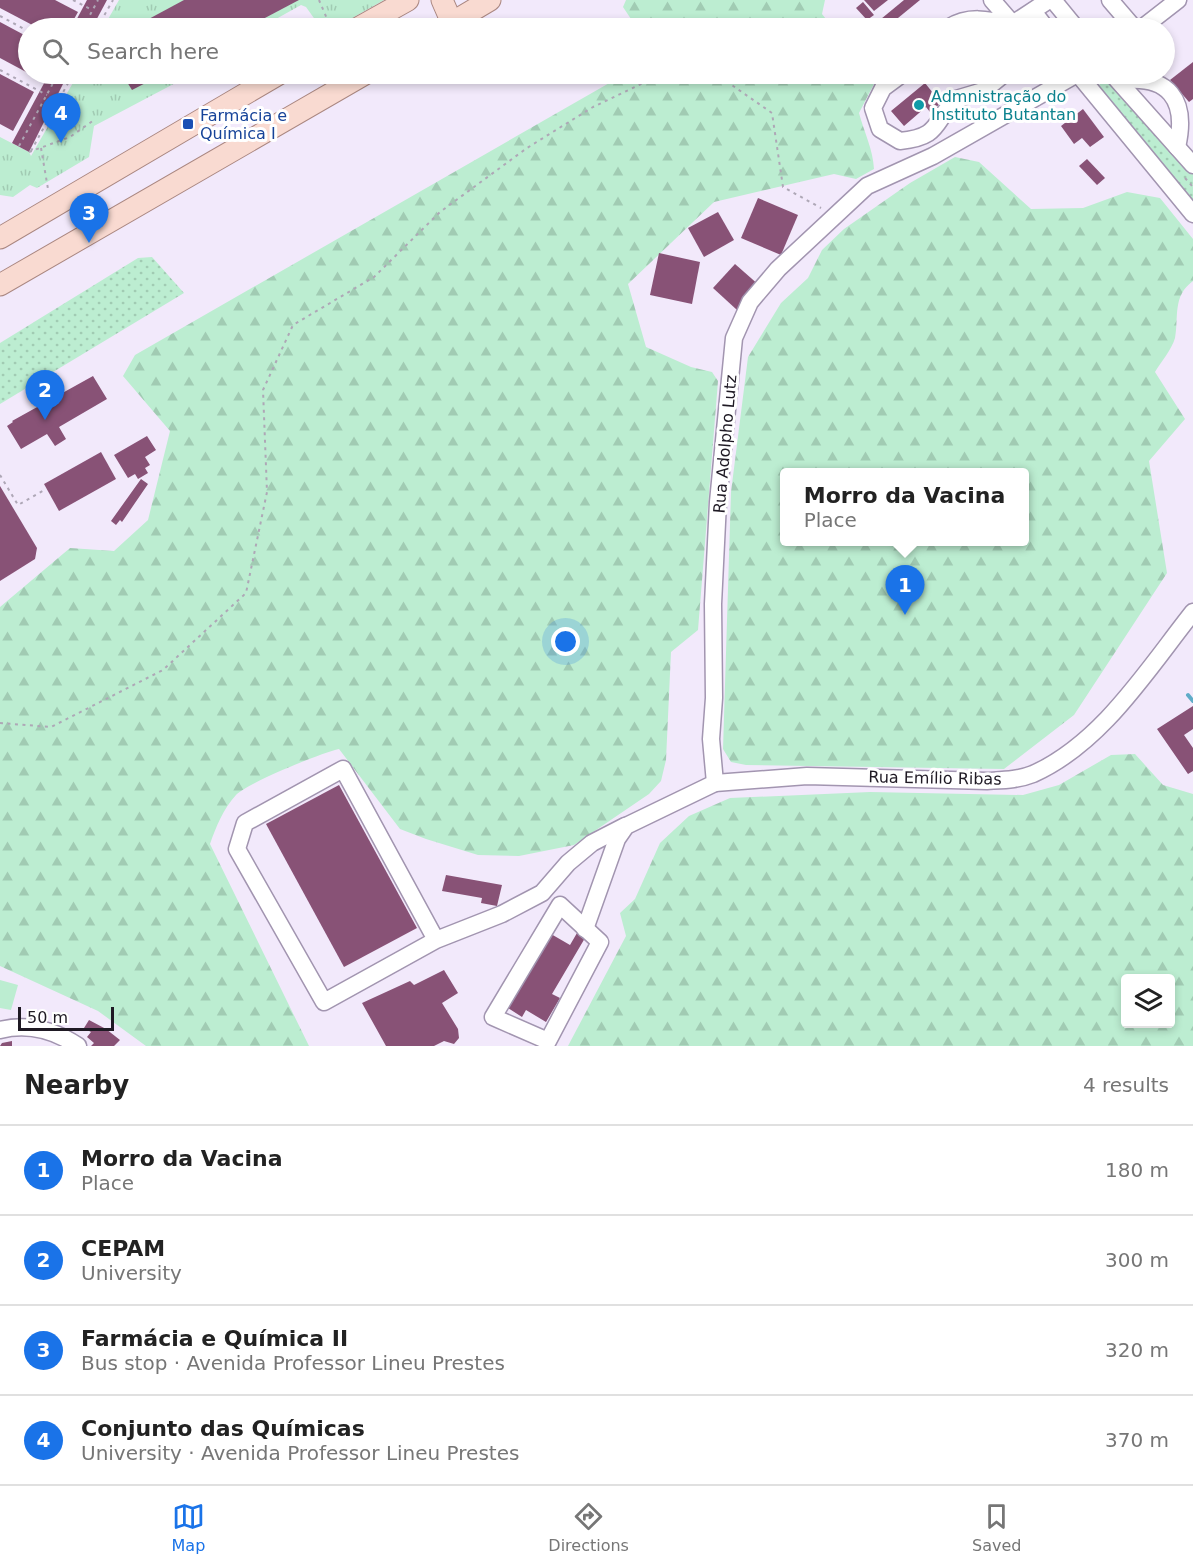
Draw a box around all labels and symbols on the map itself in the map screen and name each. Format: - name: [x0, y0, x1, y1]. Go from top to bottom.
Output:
- place label: Admnistração do Instituto Butantan: [931, 87, 1076, 124]
- pin: 4: [42, 94, 80, 143]
- marker: Admnistração do Instituto Butantan: [912, 98, 926, 112]
- place label: Farmácia e Química I: [200, 106, 287, 143]
- marker: Farmácia e Química I: [181, 117, 195, 131]
- pin: 3: [70, 194, 109, 243]
- pin: 2: [26, 370, 64, 420]
- street label: Rua Adolpho Lutz: [709, 374, 741, 514]
- pin: 1: [886, 566, 924, 615]
- your location: [551, 627, 580, 656]
- street label: Rua Emílio Ribas: [868, 767, 1002, 789]
- scale bar: [18, 1004, 114, 1032]

